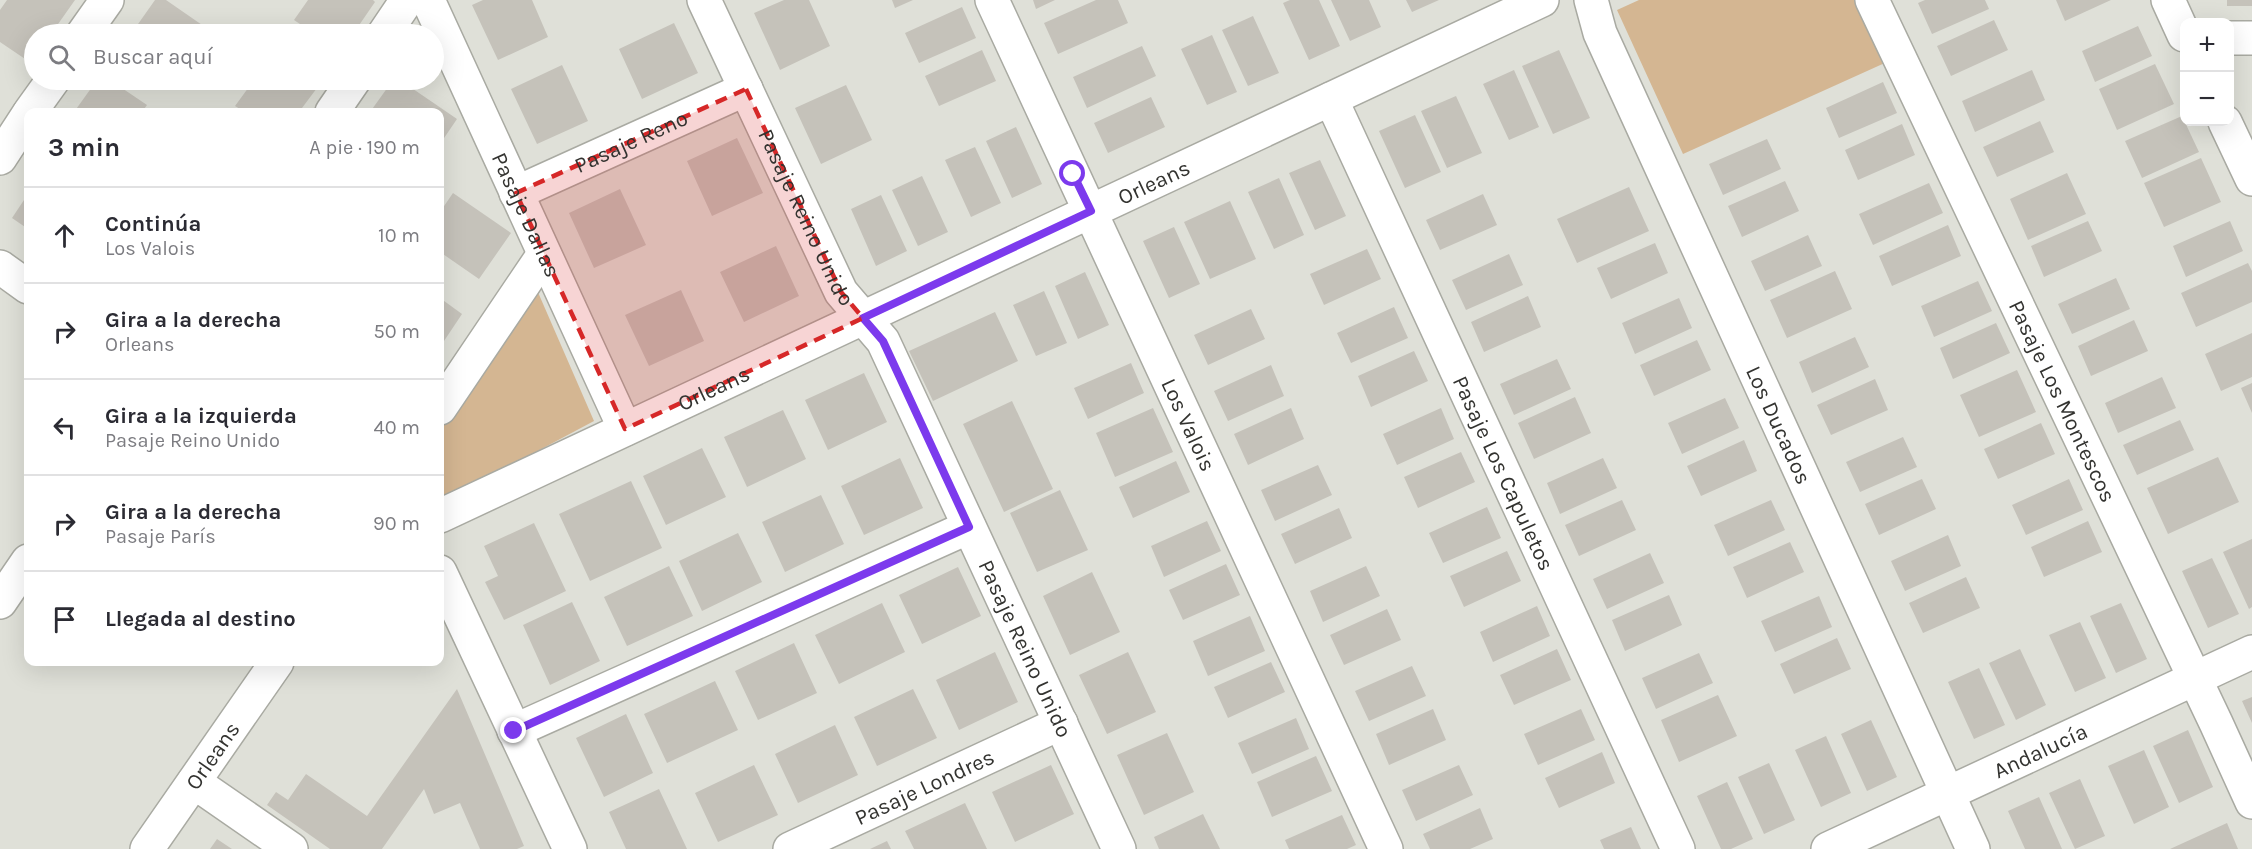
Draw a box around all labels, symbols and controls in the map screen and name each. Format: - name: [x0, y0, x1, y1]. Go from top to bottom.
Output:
- map controls: [2180, 18, 2234, 126]
- button: +: [2180, 18, 2234, 72]
- search box: [24, 24, 444, 90]
- icon: search: [45, 41, 78, 74]
- text: Buscar aquí: [93, 44, 213, 70]
- button: −: [2180, 72, 2234, 126]
- street label: Pasaje Reno: [570, 105, 692, 179]
- street label: Pasaje Reino Unido: [752, 125, 859, 312]
- text: 3 min: [48, 132, 120, 163]
- text: A pie · 190 m: [309, 136, 420, 159]
- street label: Pasaje Dallas: [486, 149, 565, 281]
- street label: Orleans: [1114, 155, 1194, 211]
- route start: [1059, 160, 1085, 186]
- text: Continúa: [105, 211, 201, 237]
- icon: ahead: [48, 219, 81, 252]
- text: 10 m: [378, 224, 420, 247]
- text: Los Valois: [105, 237, 195, 260]
- street label: Pasaje Los Montescos: [2003, 296, 2121, 507]
- text: Gira a la derecha: [105, 307, 281, 333]
- icon: right: [48, 315, 81, 348]
- text: 50 m: [373, 320, 420, 343]
- text: Orleans: [105, 333, 175, 356]
- street label: Orleans: [674, 361, 754, 417]
- street label: Los Ducados: [1740, 362, 1816, 488]
- street label: Pasaje Los Capuletos: [1447, 372, 1559, 575]
- street label: Los Valois: [1155, 374, 1221, 475]
- text: Gira a la izquierda: [105, 403, 297, 429]
- icon: left: [48, 411, 81, 444]
- text: 40 m: [374, 416, 420, 439]
- text: Pasaje Reino Unido: [105, 429, 280, 452]
- text: Gira a la derecha: [105, 499, 281, 525]
- icon: right: [48, 507, 81, 540]
- text: 90 m: [373, 512, 420, 535]
- text: Pasaje París: [105, 525, 216, 548]
- street label: Pasaje Reino Unido: [973, 556, 1077, 742]
- icon: arrive: [48, 603, 81, 636]
- text: Llegada al destino: [105, 606, 296, 632]
- street label: Orleans: [180, 717, 245, 795]
- route end: [500, 717, 526, 743]
- street label: Andalucía: [1990, 718, 2092, 784]
- street label: Pasaje Londres: [851, 744, 999, 831]

